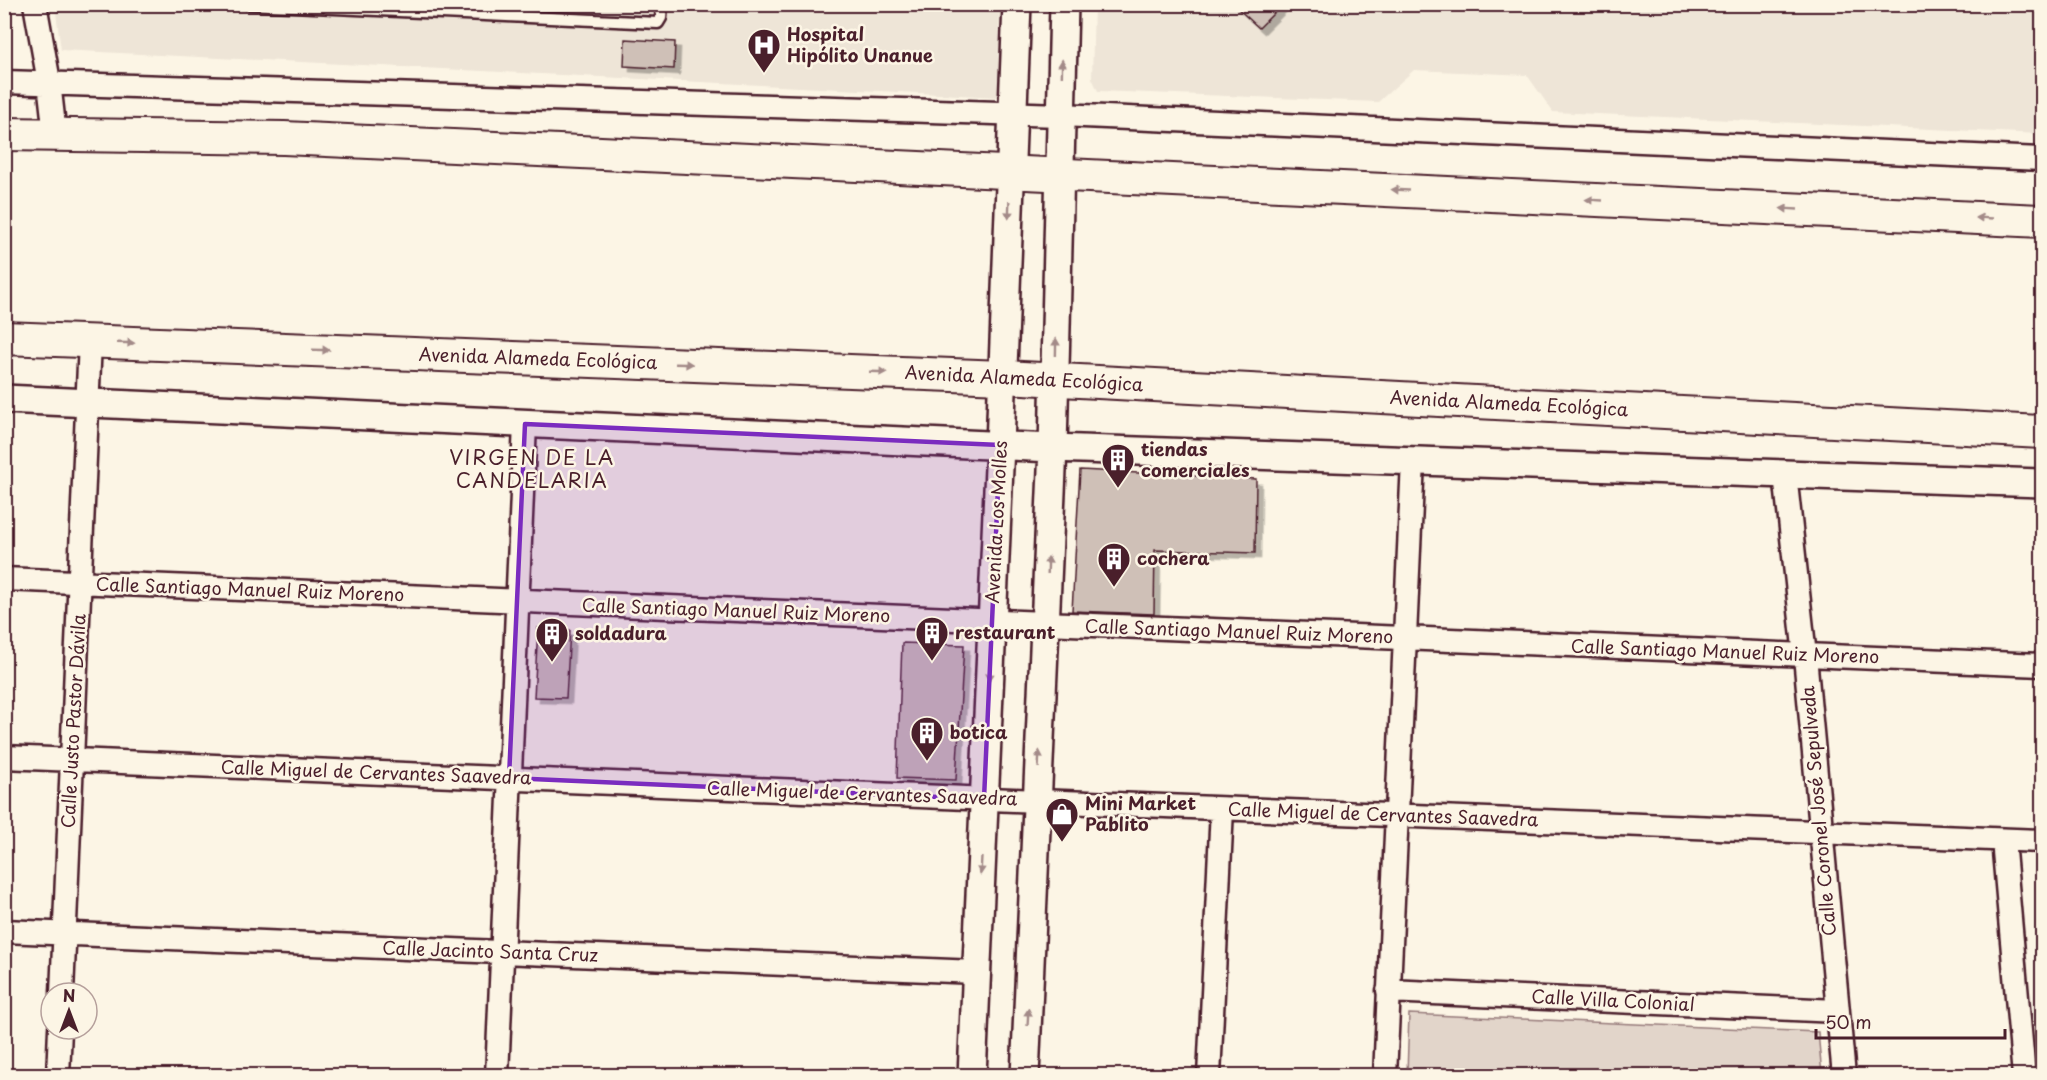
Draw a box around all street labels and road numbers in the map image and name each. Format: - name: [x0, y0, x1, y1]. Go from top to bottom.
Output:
- street label: Avenida Alameda Ecológica: [418, 340, 658, 375]
- street label: Avenida Alameda Ecológica: [904, 358, 1145, 397]
- street label: Avenida Alameda Ecológica: [1389, 383, 1630, 422]
- street label: Avenida Los Molles: [978, 440, 1013, 604]
- street label: Calle Santiago Manuel Ruiz Moreno: [95, 570, 405, 607]
- street label: Calle Santiago Manuel Ruiz Moreno: [581, 591, 891, 628]
- street label: Calle Justo Pastor Dávila: [53, 612, 92, 829]
- street label: Calle Santiago Manuel Ruiz Moreno: [1084, 612, 1394, 649]
- street label: Calle Santiago Manuel Ruiz Moreno: [1570, 632, 1880, 669]
- street label: Calle Coronel José Sepulveda: [1793, 685, 1842, 937]
- street label: Calle Miguel de Cervantes Saavedra: [220, 753, 532, 790]
- street label: Calle Miguel de Cervantes Saavedra: [706, 774, 1018, 811]
- street label: Calle Miguel de Cervantes Saavedra: [1227, 795, 1539, 832]
- street label: Calle Jacinto Santa Cruz: [382, 933, 599, 968]
- street label: Calle Villa Colonial: [1531, 982, 1696, 1017]

